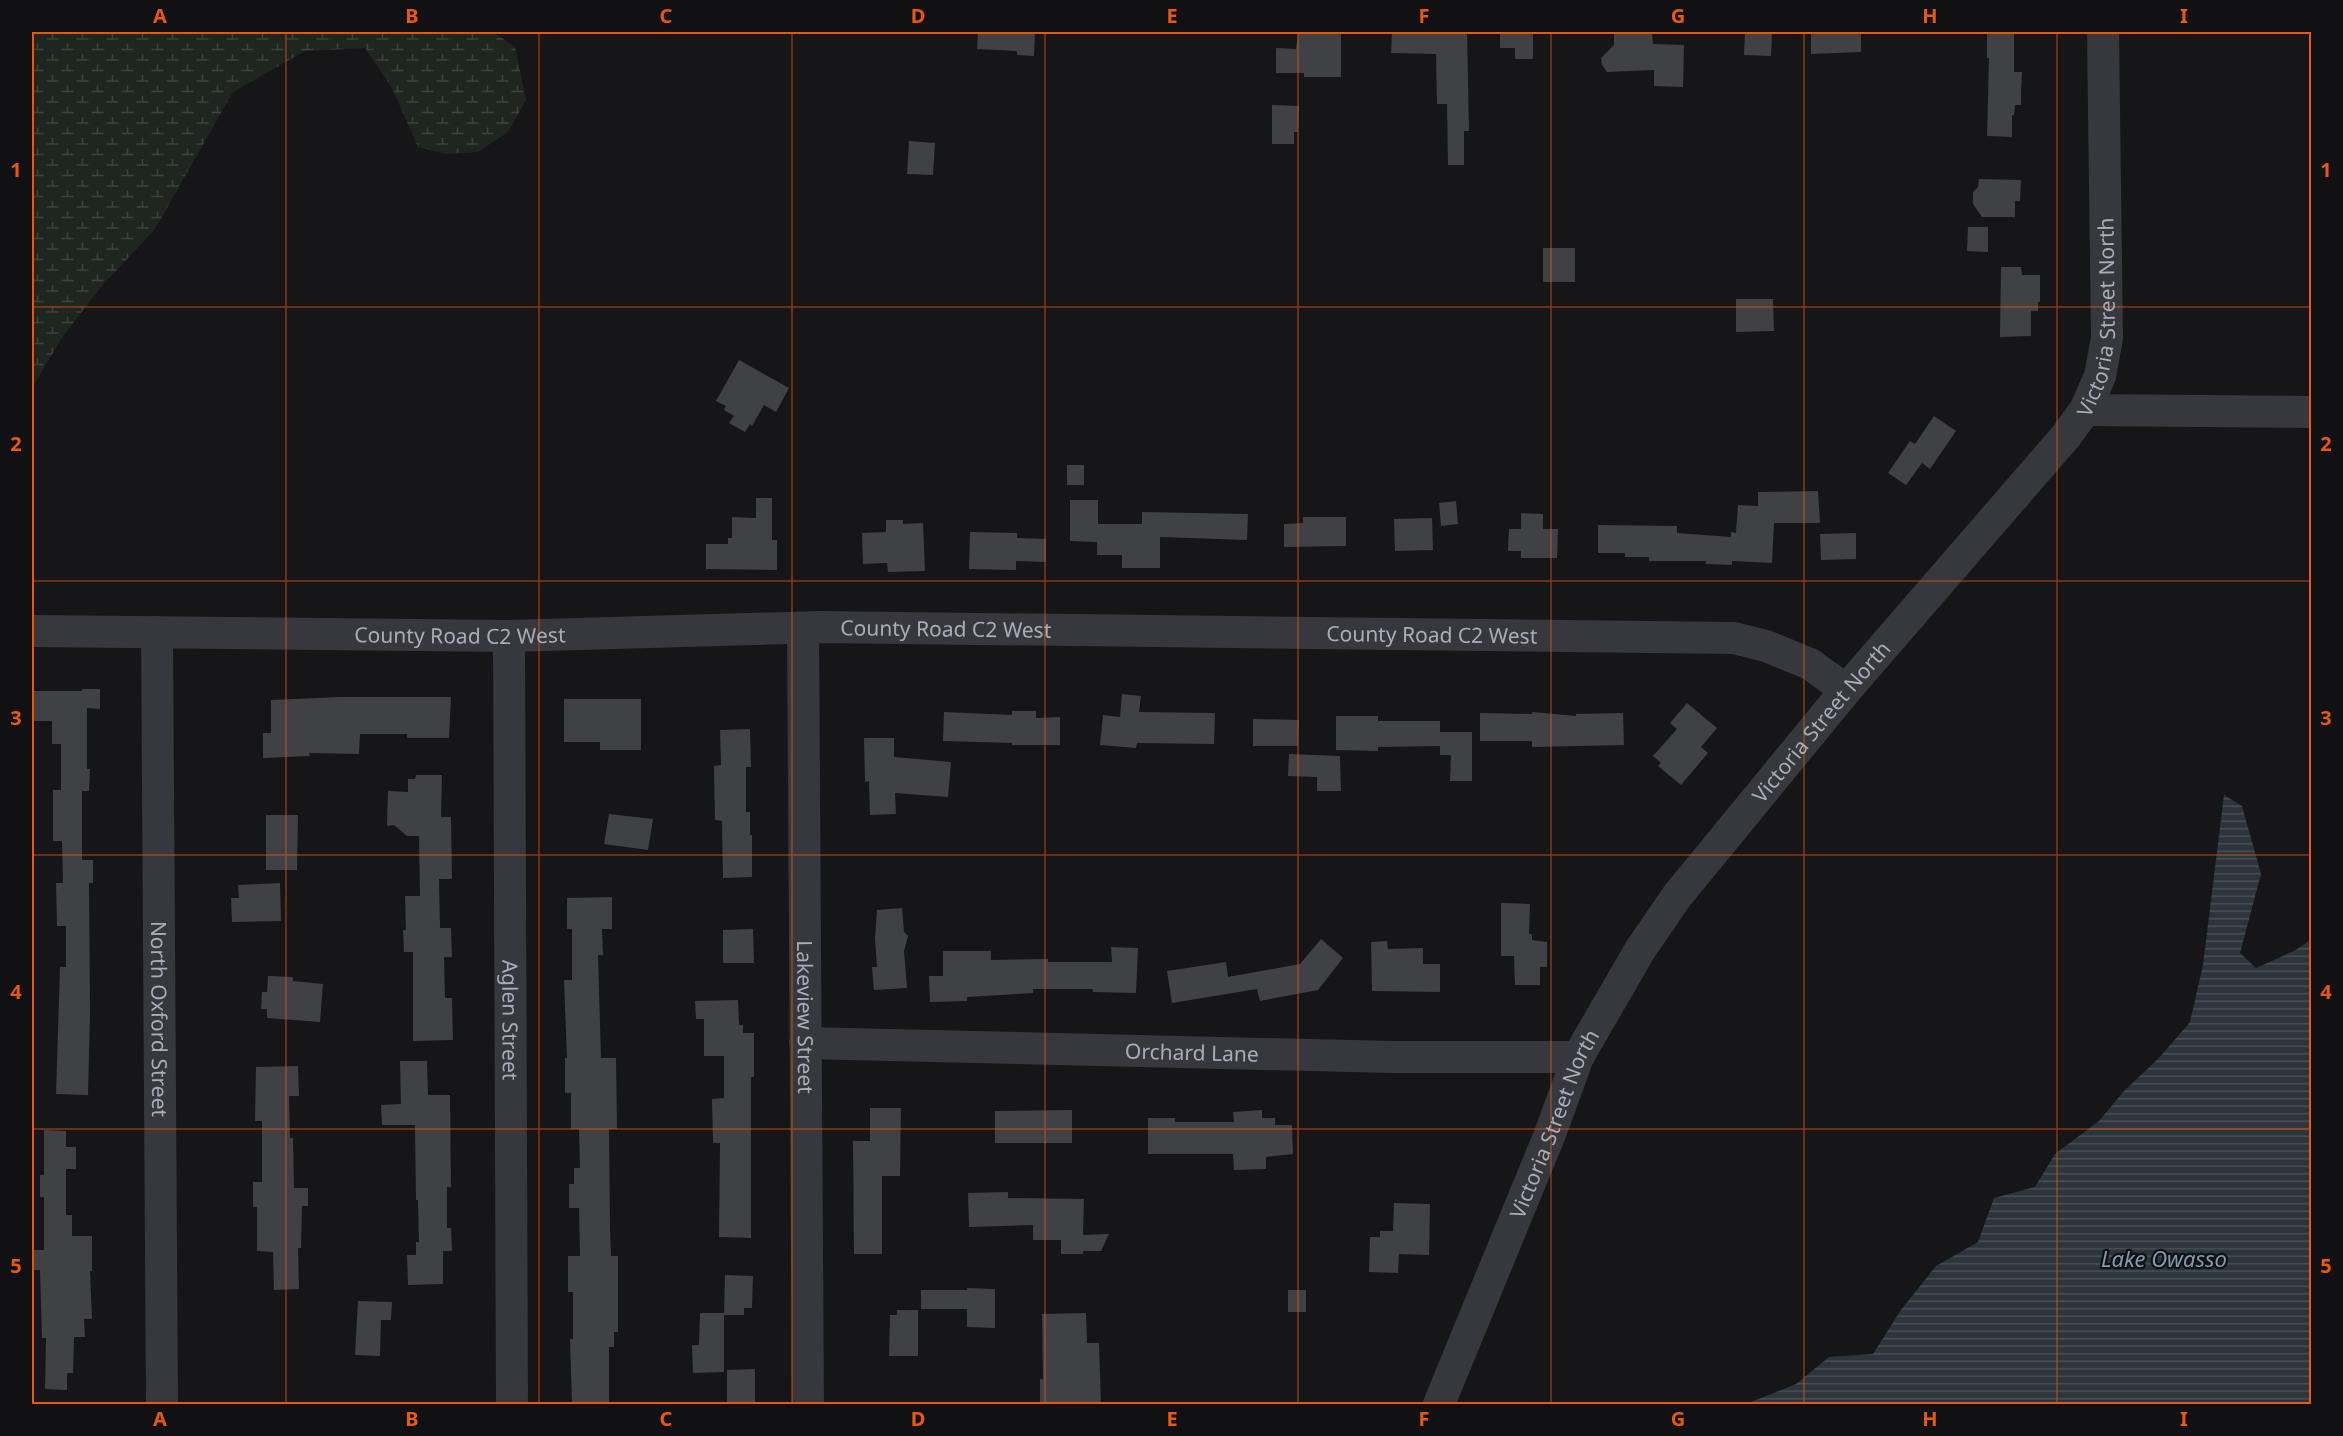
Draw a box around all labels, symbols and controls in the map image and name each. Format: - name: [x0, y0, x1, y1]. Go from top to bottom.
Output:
- text: A: [153, 2, 167, 29]
- text: B: [405, 2, 419, 29]
- text: C: [660, 2, 673, 29]
- text: D: [911, 2, 925, 29]
- text: E: [1166, 2, 1178, 29]
- text: F: [1419, 2, 1429, 29]
- text: G: [1671, 2, 1685, 29]
- text: H: [1922, 2, 1938, 29]
- text: I: [2180, 2, 2188, 29]
- text: 1: [10, 156, 22, 183]
- text: 1: [2320, 156, 2332, 183]
- street label: Victoria Street North: [2070, 217, 2121, 421]
- text: 2: [10, 430, 22, 457]
- text: 2: [2320, 430, 2332, 457]
- street label: County Road C2 West: [840, 613, 1052, 644]
- street label: County Road C2 West: [1326, 619, 1538, 650]
- street label: County Road C2 West: [354, 620, 566, 650]
- street label: Victoria Street North: [1745, 635, 1896, 808]
- text: 3: [10, 704, 22, 731]
- text: 3: [2320, 704, 2332, 731]
- street label: North Oxford Street: [145, 921, 174, 1118]
- street label: Lakeview Street: [791, 940, 820, 1094]
- street label: Aglen Street: [496, 960, 525, 1081]
- text: 4: [10, 978, 22, 1005]
- text: 4: [2320, 978, 2332, 1005]
- street label: Victoria Street North: [1503, 1024, 1605, 1222]
- street label: Orchard Lane: [1125, 1037, 1259, 1068]
- water label: Lake Owasso: [2101, 1243, 2227, 1273]
- text: 5: [10, 1252, 22, 1279]
- text: 5: [2320, 1252, 2332, 1279]
- text: A: [153, 1405, 167, 1432]
- text: B: [405, 1405, 419, 1432]
- text: C: [660, 1405, 673, 1432]
- text: D: [911, 1405, 925, 1432]
- text: E: [1166, 1405, 1178, 1432]
- text: F: [1419, 1405, 1429, 1432]
- text: G: [1671, 1405, 1685, 1432]
- text: H: [1922, 1405, 1938, 1432]
- text: I: [2180, 1405, 2188, 1432]

